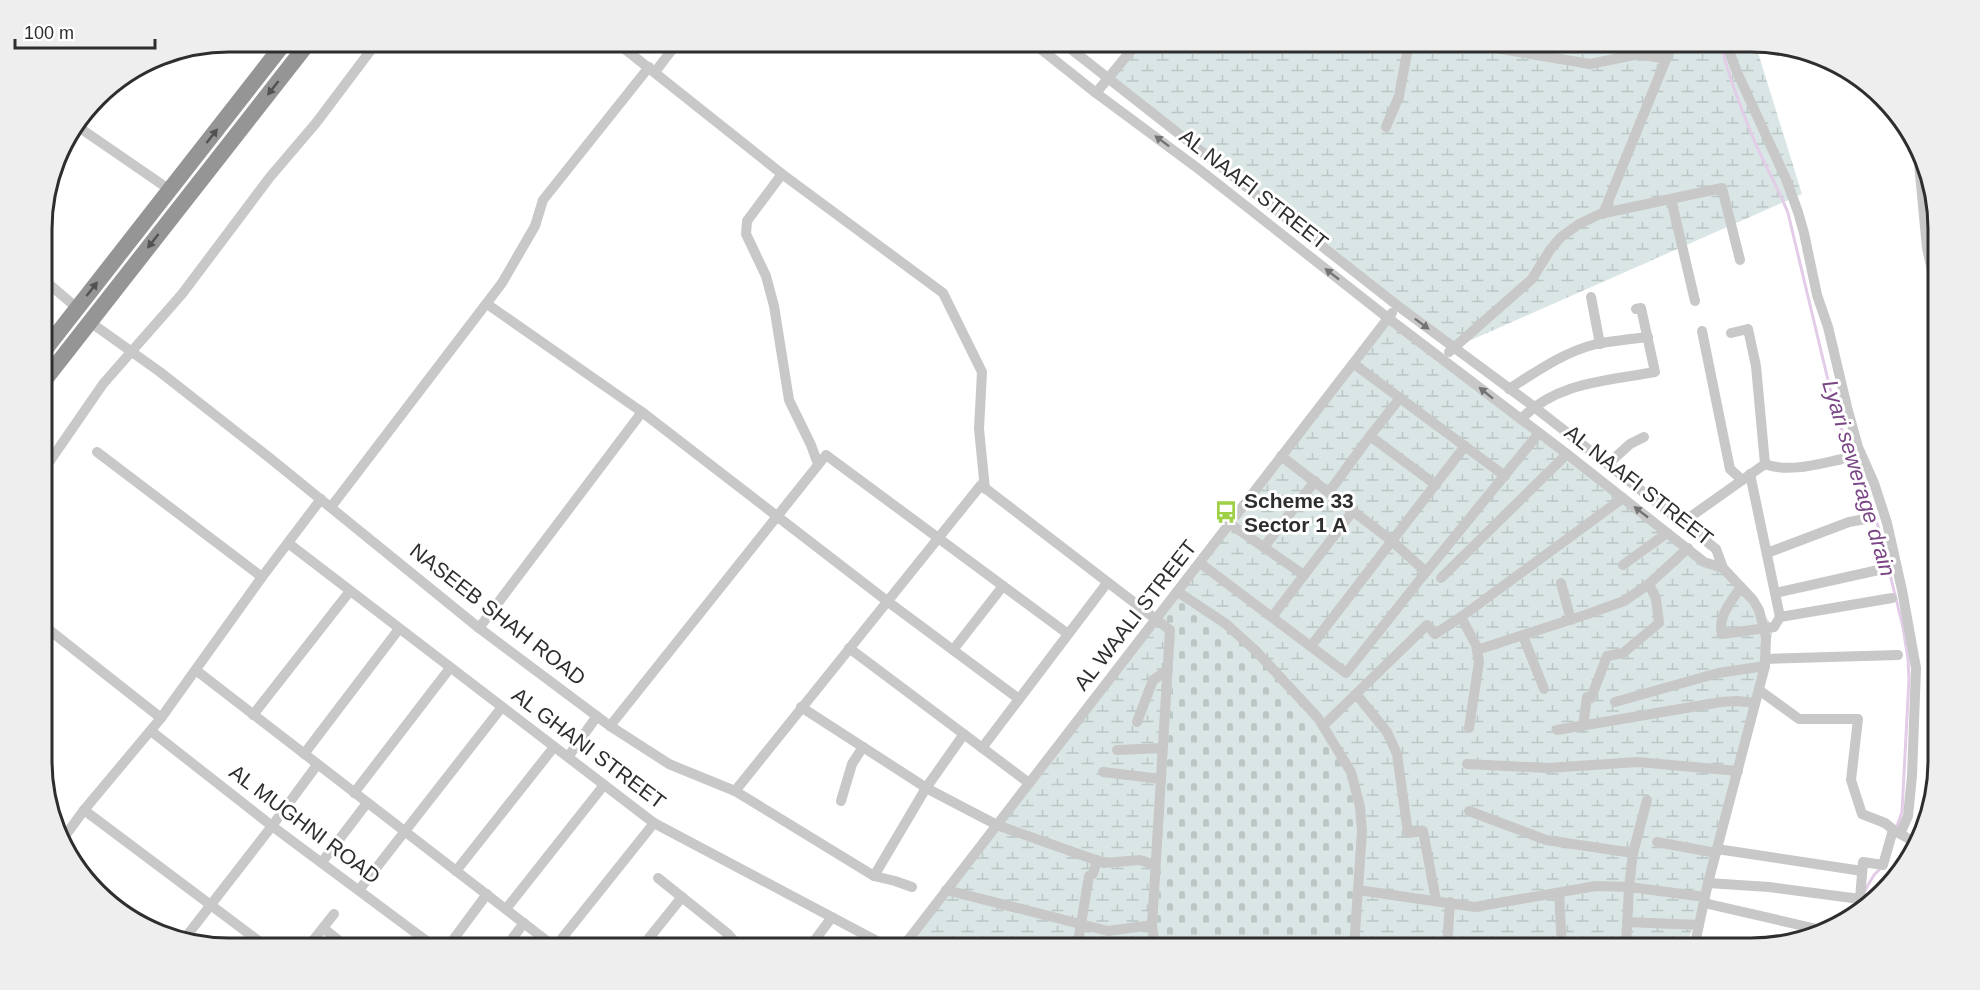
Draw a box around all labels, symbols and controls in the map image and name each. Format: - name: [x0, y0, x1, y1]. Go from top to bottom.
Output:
- scale bar: [15, 12, 154, 50]
- text: 100 m: [24, 23, 74, 43]
- one-way arrow: [267, 80, 280, 96]
- street label: AL NAAFI STREET: [1176, 124, 1333, 254]
- one-way arrow: [206, 128, 218, 144]
- one-way arrow: [1154, 136, 1169, 148]
- one-way arrow: [147, 234, 159, 249]
- one-way arrow: [1324, 268, 1340, 281]
- one-way arrow: [85, 282, 97, 297]
- one-way arrow: [1413, 318, 1429, 330]
- water label: Lyari sewerage drain: [1817, 377, 1901, 579]
- one-way arrow: [1478, 387, 1494, 400]
- street label: AL NAAFI STREET: [1561, 420, 1718, 550]
- place label: Scheme 33 Sector 1 A: [1244, 489, 1354, 536]
- bus stop icon: Scheme 33 Sector 1 A: [1213, 499, 1239, 525]
- one-way arrow: [1633, 505, 1649, 518]
- street label: AL WAALI STREET: [1069, 535, 1201, 695]
- street label: NASEEB SHAH ROAD: [406, 538, 590, 690]
- street label: AL GHANI STREET: [508, 683, 670, 813]
- street label: AL MUGHNI ROAD: [225, 760, 385, 888]

